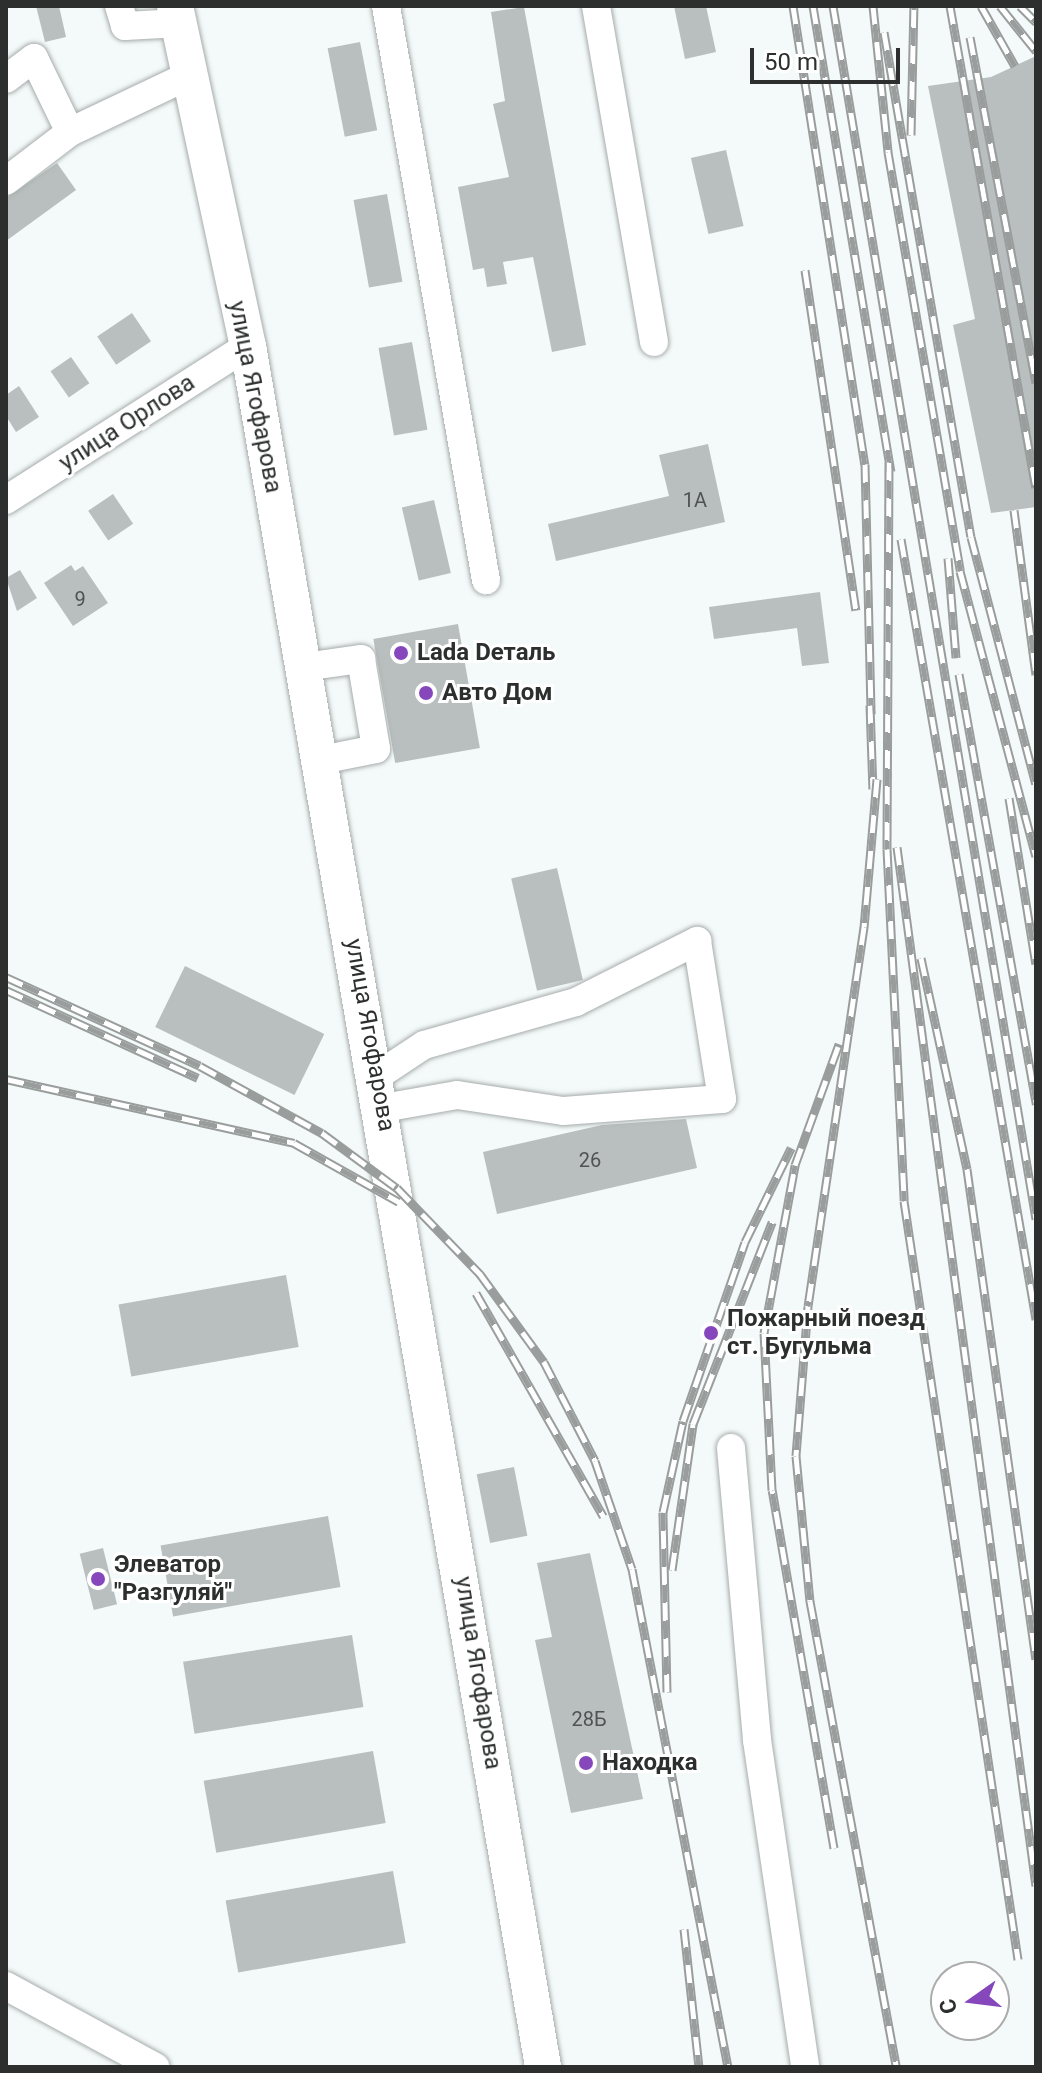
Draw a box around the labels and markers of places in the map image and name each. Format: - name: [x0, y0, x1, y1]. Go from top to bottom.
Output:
- place label: Lada Dеталь: [417, 639, 555, 667]
- marker: Lada Dеталь: [392, 644, 410, 662]
- place label: Авто Дом: [442, 679, 553, 707]
- marker: Авто Дом: [417, 684, 435, 702]
- place label: Пожарный поезд ст. Бугульма: [727, 1305, 925, 1361]
- marker: Пожарный поезд ст. Бугульма: [702, 1324, 720, 1342]
- place label: Элеватор "Разгуляй": [114, 1551, 232, 1607]
- marker: Элеватор "Разгуляй": [89, 1570, 107, 1588]
- place label: Находка: [602, 1749, 698, 1777]
- marker: Находка: [577, 1754, 595, 1772]

